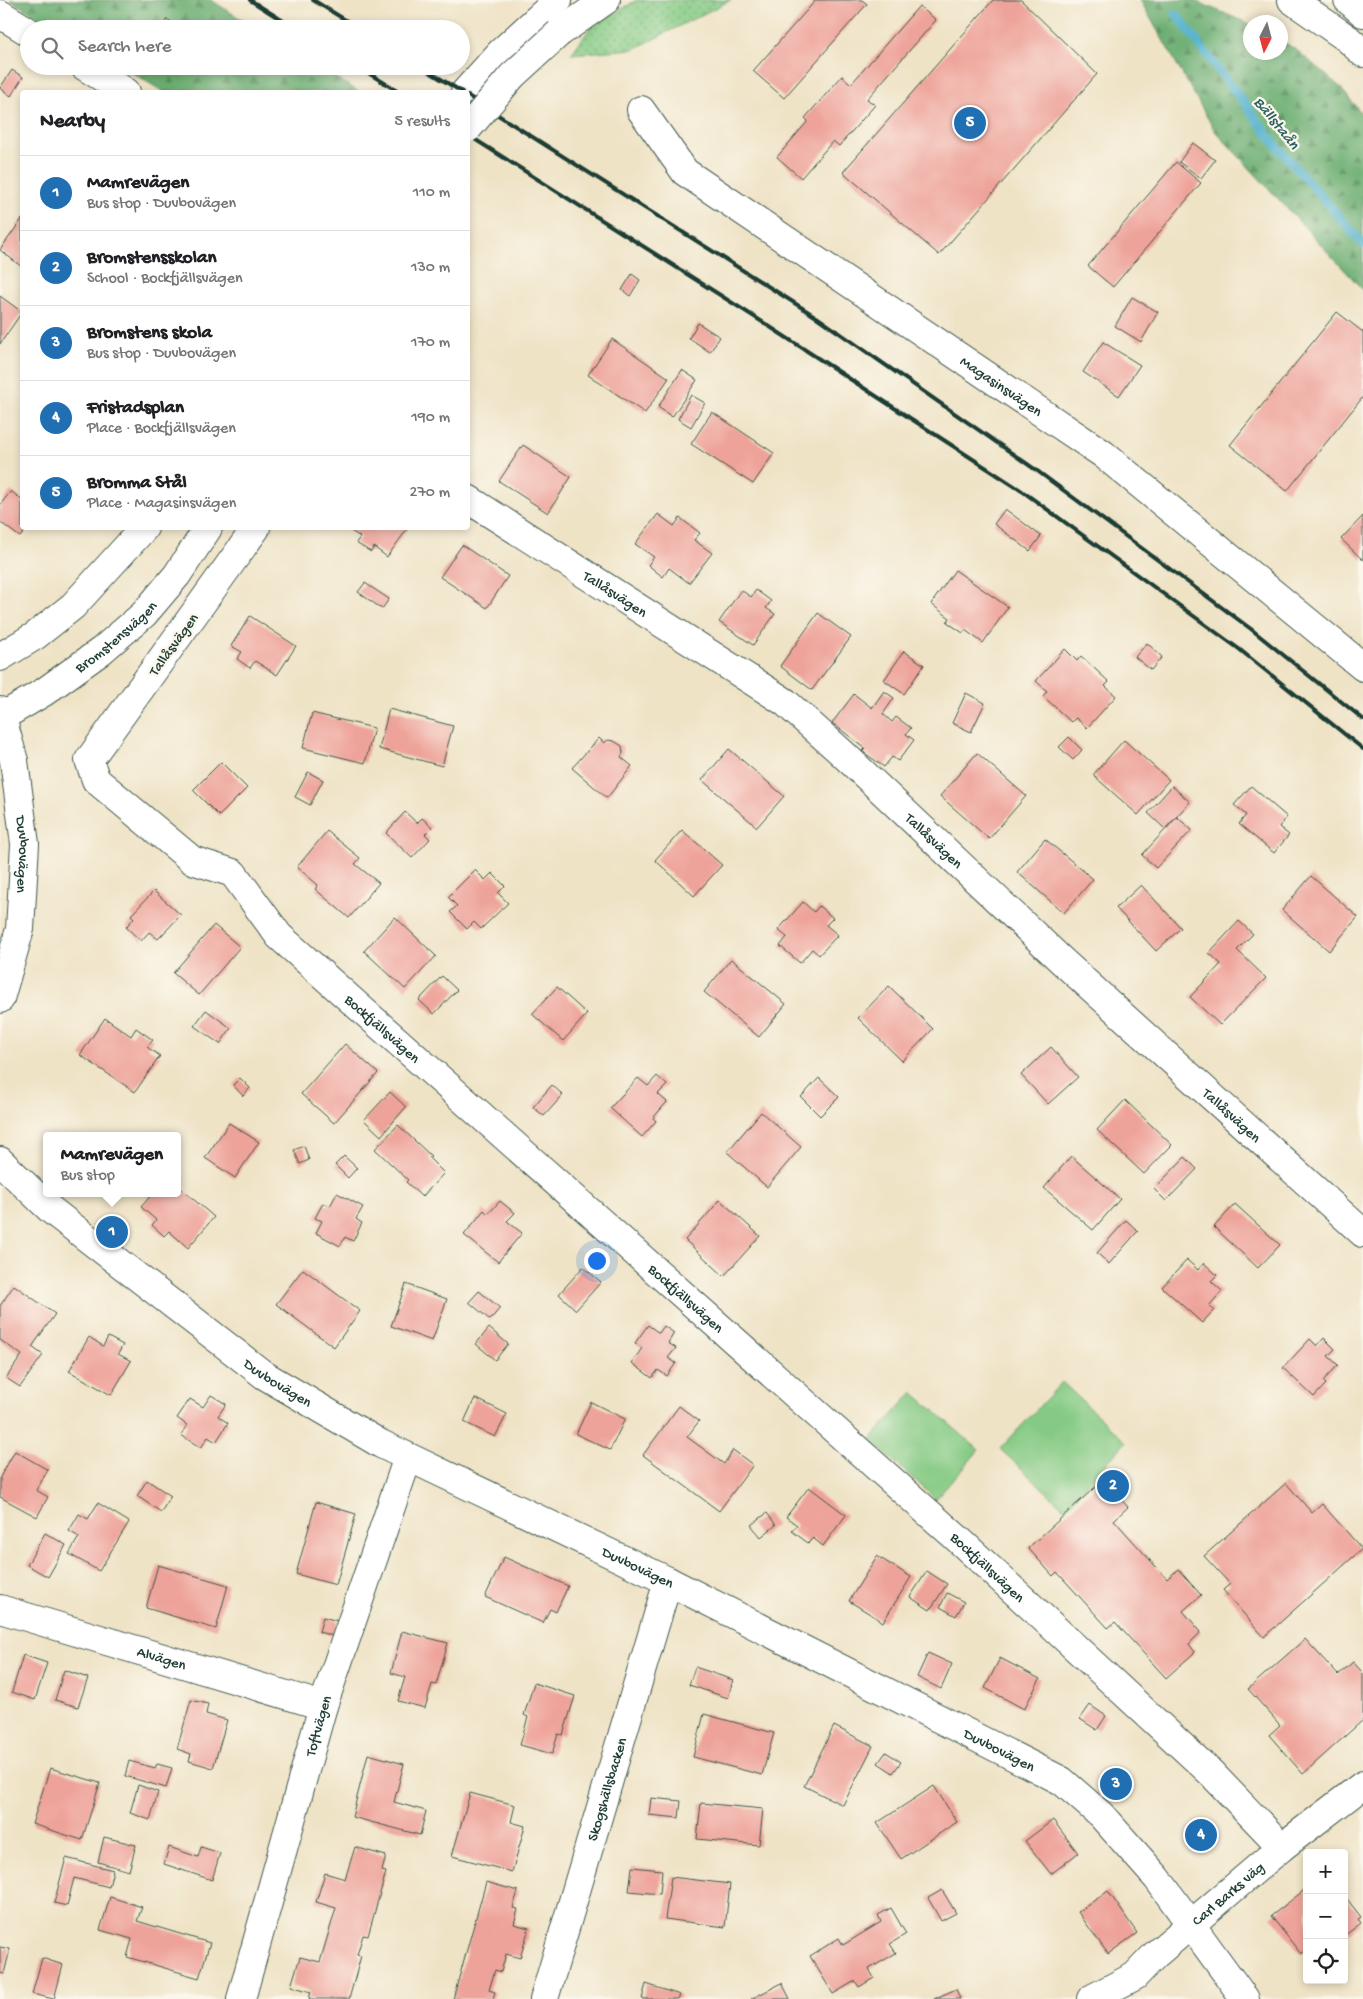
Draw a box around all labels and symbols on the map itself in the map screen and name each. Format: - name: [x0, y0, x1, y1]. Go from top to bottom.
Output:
- north arrow: [1243, 15, 1288, 60]
- water label: Bällstaån: [1248, 94, 1302, 155]
- pin: 5: [954, 104, 986, 142]
- street label: Magasinsvägen: [956, 353, 1045, 421]
- street label: Tallåsvägen: [578, 567, 650, 622]
- street label: Bromstensvägen: [72, 598, 162, 678]
- street label: Tallåsvägen: [145, 610, 203, 681]
- street label: Tallåsvägen: [900, 809, 966, 873]
- street label: Duvbovägen: [10, 814, 32, 893]
- street label: Bockfjällsvägen: [339, 991, 423, 1068]
- street label: Tallåsvägen: [1197, 1084, 1264, 1147]
- pin: 1: [96, 1213, 128, 1251]
- your location: [584, 1248, 610, 1274]
- street label: Bockfjällsvägen: [643, 1260, 727, 1338]
- street label: Duvbovägen: [238, 1355, 315, 1412]
- pin: 2: [1097, 1467, 1129, 1505]
- street label: Bockfjällsvägen: [945, 1529, 1028, 1607]
- street label: Duvbovägen: [598, 1543, 676, 1593]
- street label: Alvägen: [134, 1644, 188, 1675]
- street label: Toftvägen: [302, 1693, 337, 1760]
- street label: Duvbovägen: [959, 1725, 1037, 1777]
- street label: Skogshällsbacken: [584, 1736, 632, 1843]
- pin: 3: [1100, 1765, 1132, 1803]
- pin: 4: [1185, 1816, 1217, 1854]
- street label: Carl Barks väg: [1189, 1859, 1269, 1931]

